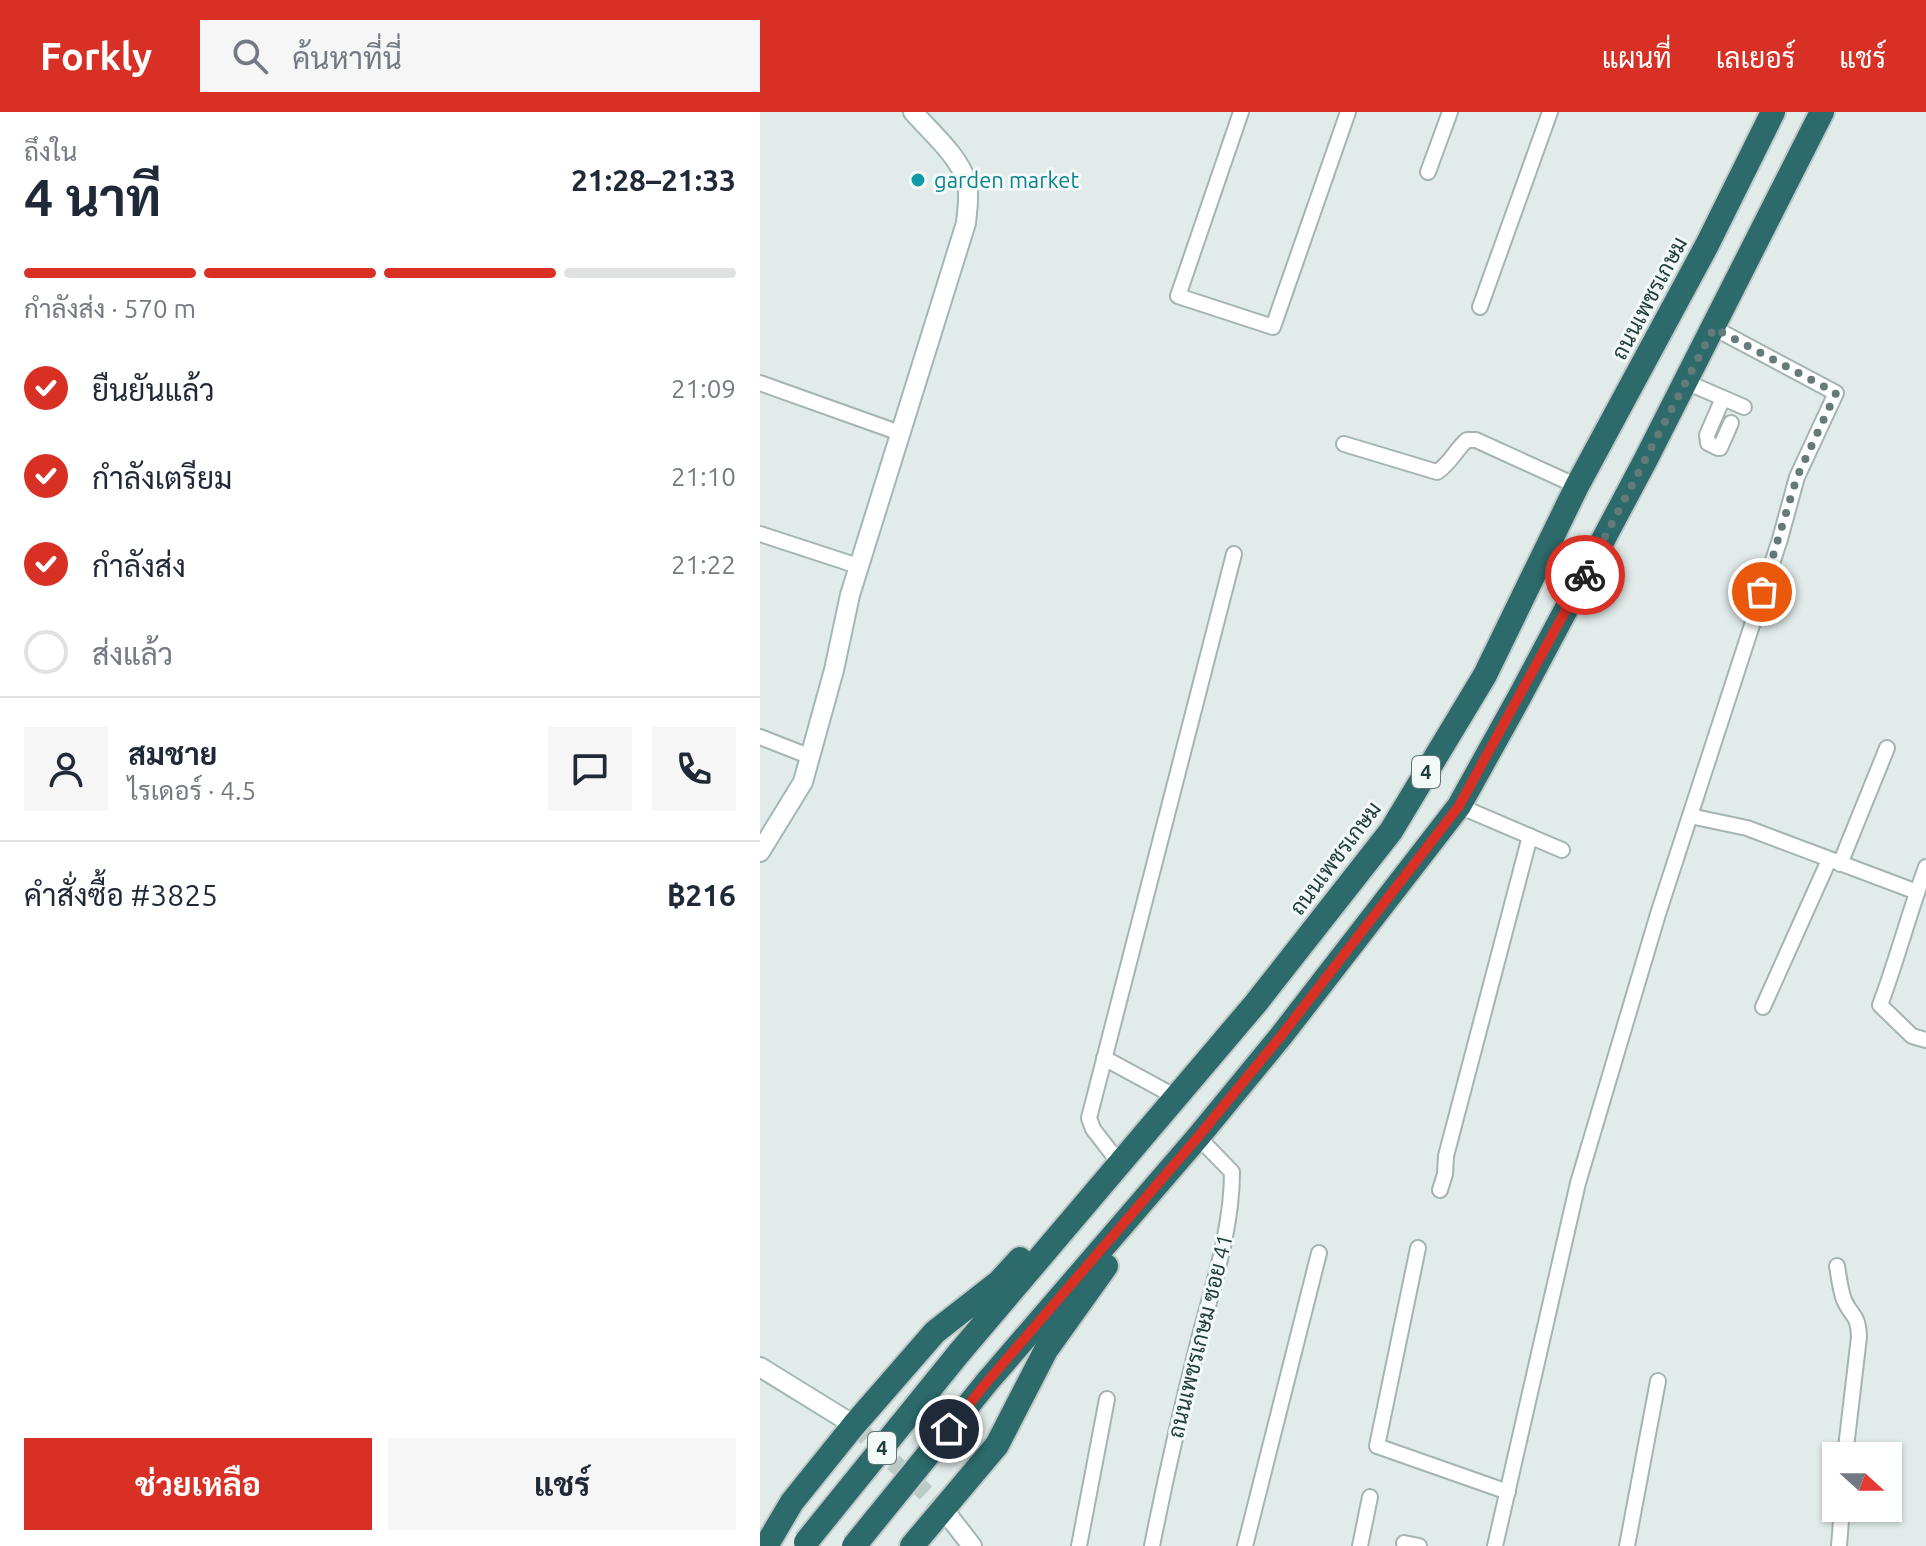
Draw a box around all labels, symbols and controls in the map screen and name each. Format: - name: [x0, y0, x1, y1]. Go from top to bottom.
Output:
- search box: [200, 20, 760, 92]
- icon: search: [228, 34, 272, 78]
- text: Forkly: [40, 35, 152, 77]
- text: ค้นหาที่นี่: [292, 41, 402, 75]
- text: แผนที่: [1602, 42, 1672, 73]
- text: เลเยอร์: [1716, 42, 1795, 73]
- text: แชร์: [1839, 42, 1886, 73]
- text: ถึงใน: [24, 137, 77, 166]
- text: 21:28–21:33: [571, 163, 736, 197]
- place label: garden market: [934, 167, 1079, 192]
- text: 4 นาที: [24, 168, 161, 226]
- marker: garden market: [909, 171, 927, 189]
- street label: ถนนเพชรเกษม: [1606, 232, 1691, 363]
- text: กำลังส่ง · 570 m: [24, 294, 196, 323]
- icon: check: [24, 366, 68, 410]
- text: ยืนยันแล้ว: [92, 373, 215, 407]
- text: 21:09: [671, 374, 736, 403]
- icon: check: [24, 454, 68, 498]
- text: กำลังเตรียม: [92, 461, 232, 495]
- text: 21:10: [671, 462, 736, 491]
- courier: [1545, 535, 1625, 615]
- icon: check: [24, 542, 68, 586]
- text: กำลังส่ง: [92, 549, 186, 583]
- text: 21:22: [671, 550, 736, 579]
- icon: bike: [1563, 553, 1607, 597]
- pin: [1728, 558, 1796, 626]
- icon: bag: [1740, 570, 1784, 614]
- text: ส่งแล้ว: [92, 637, 173, 671]
- button: person: [24, 727, 108, 811]
- button: chat: [548, 727, 632, 811]
- button: phone: [652, 727, 736, 811]
- text: สมชาย: [128, 737, 217, 771]
- road number: 4: [1412, 756, 1440, 788]
- text: ไรเดอร์ · 4.5: [128, 776, 256, 805]
- street label: ถนนเพชรเกษม: [1284, 796, 1385, 919]
- text: คำสั่งซื้อ #3825: [24, 878, 218, 912]
- text: ฿216: [667, 878, 736, 912]
- street label: ถนนเพชรเกษม ซอย 41: [1162, 1231, 1237, 1440]
- pin: [915, 1395, 983, 1463]
- icon: home: [927, 1407, 971, 1451]
- road number: 4: [868, 1432, 896, 1464]
- button: ช่วยเหลือ: [24, 1438, 372, 1530]
- button: แชร์: [388, 1438, 736, 1530]
- north arrow: [1822, 1442, 1902, 1522]
- map controls: [1822, 1442, 1902, 1522]

